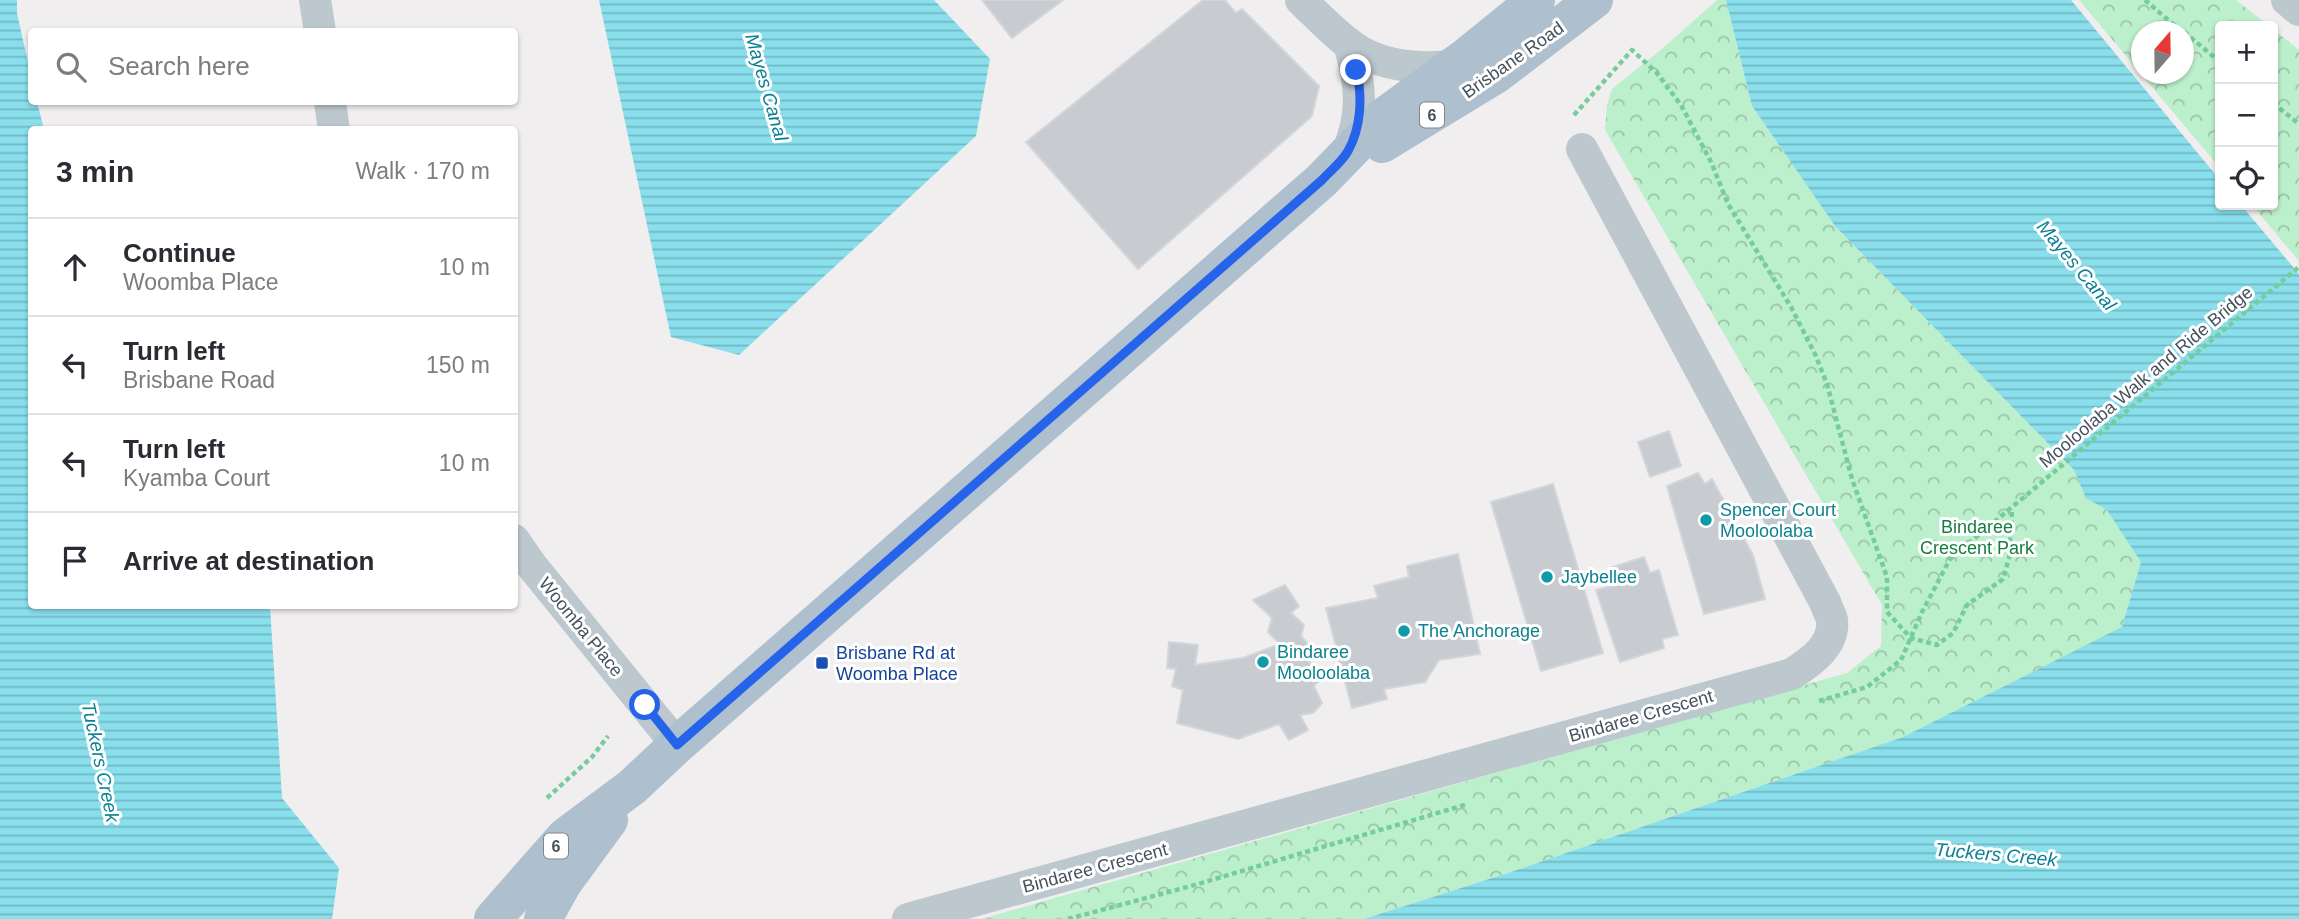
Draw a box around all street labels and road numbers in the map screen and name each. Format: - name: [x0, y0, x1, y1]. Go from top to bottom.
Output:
- street label: Brisbane Road: [1458, 18, 1568, 102]
- road number: 6: [1420, 102, 1444, 127]
- street label: Mooloolaba Walk and Ride Bridge: [2036, 282, 2256, 472]
- street label: Woomba Place: [535, 573, 627, 681]
- street label: Bindaree Crescent: [1567, 686, 1715, 746]
- road number: 6: [544, 834, 568, 859]
- street label: Bindaree Crescent: [1020, 839, 1170, 897]

